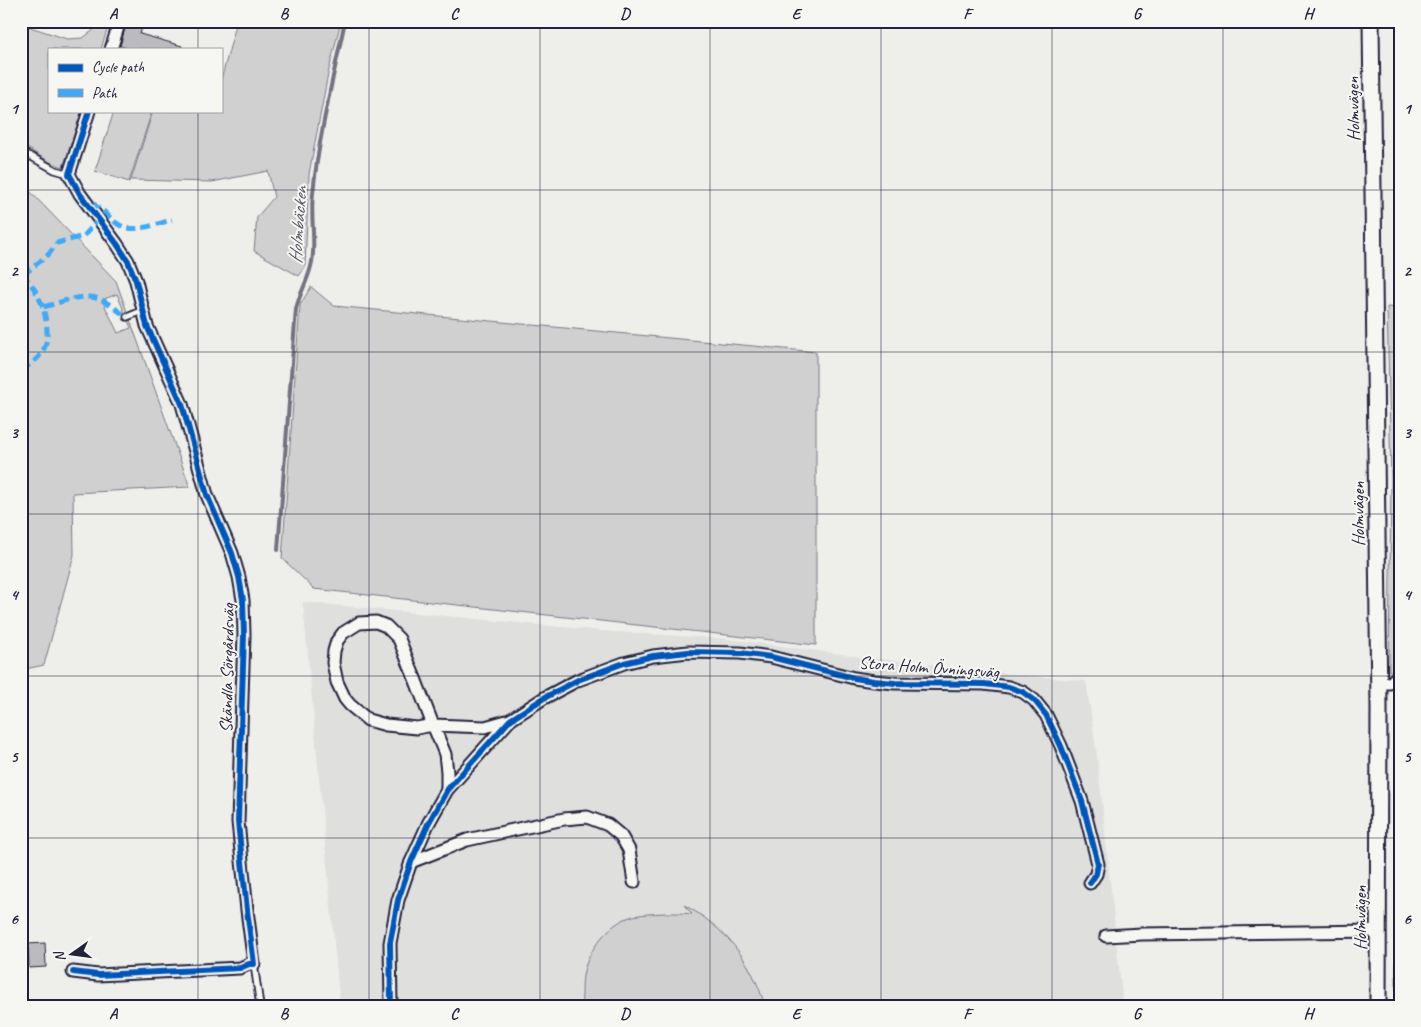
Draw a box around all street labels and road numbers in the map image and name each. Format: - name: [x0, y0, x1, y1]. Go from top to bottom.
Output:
- street label: Holmvägen: [1341, 76, 1365, 142]
- street label: Holmvägen: [1347, 481, 1369, 546]
- street label: Skändla Sörgårdsväg: [215, 601, 239, 733]
- street label: Stora Holm Övningsväg: [858, 651, 1002, 683]
- street label: Holmvägen: [1349, 885, 1371, 950]

